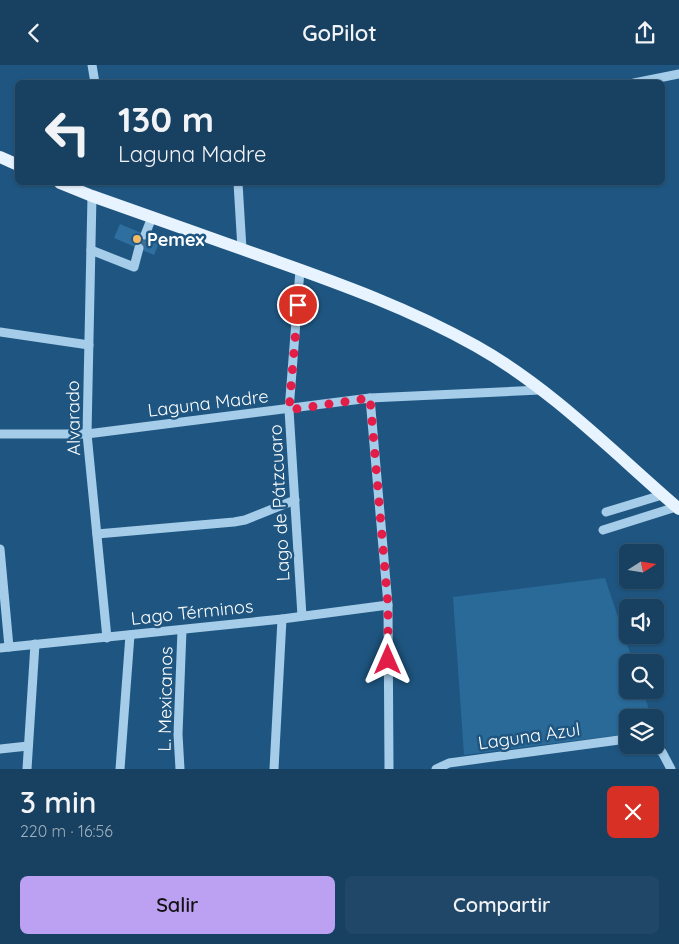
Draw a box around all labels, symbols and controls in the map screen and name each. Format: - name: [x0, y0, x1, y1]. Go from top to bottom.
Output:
- icon: back: [20, 19, 48, 47]
- text: GoPilot: [302, 19, 377, 47]
- icon: share: [631, 19, 659, 47]
- text: 130 m: [118, 97, 214, 141]
- icon: left: [35, 100, 100, 165]
- text: Laguna Madre: [118, 140, 266, 168]
- place label: Pemex: [147, 228, 205, 251]
- marker: Pemex: [131, 233, 143, 245]
- pin: [277, 284, 319, 326]
- icon: arrive: [284, 291, 312, 319]
- street label: Alvarado: [61, 380, 85, 456]
- street label: Laguna Madre: [146, 384, 270, 422]
- street label: Lago de Pátzcuaro: [263, 424, 295, 582]
- north arrow: [619, 544, 664, 589]
- map controls: [619, 544, 664, 754]
- street label: Lago Términos: [130, 594, 254, 630]
- button: sound: [619, 599, 664, 644]
- position arrow: [361, 633, 413, 685]
- street label: L. Mexicanos: [153, 646, 177, 752]
- button: search: [619, 654, 664, 699]
- button: layers: [619, 709, 664, 754]
- street label: Laguna Azul: [477, 717, 581, 755]
- text: 3 min: [20, 783, 96, 821]
- button: close: [607, 786, 659, 838]
- text: 220 m · 16:56: [20, 821, 113, 841]
- button: Salir: [20, 876, 335, 934]
- button: Compartir: [345, 876, 659, 934]

